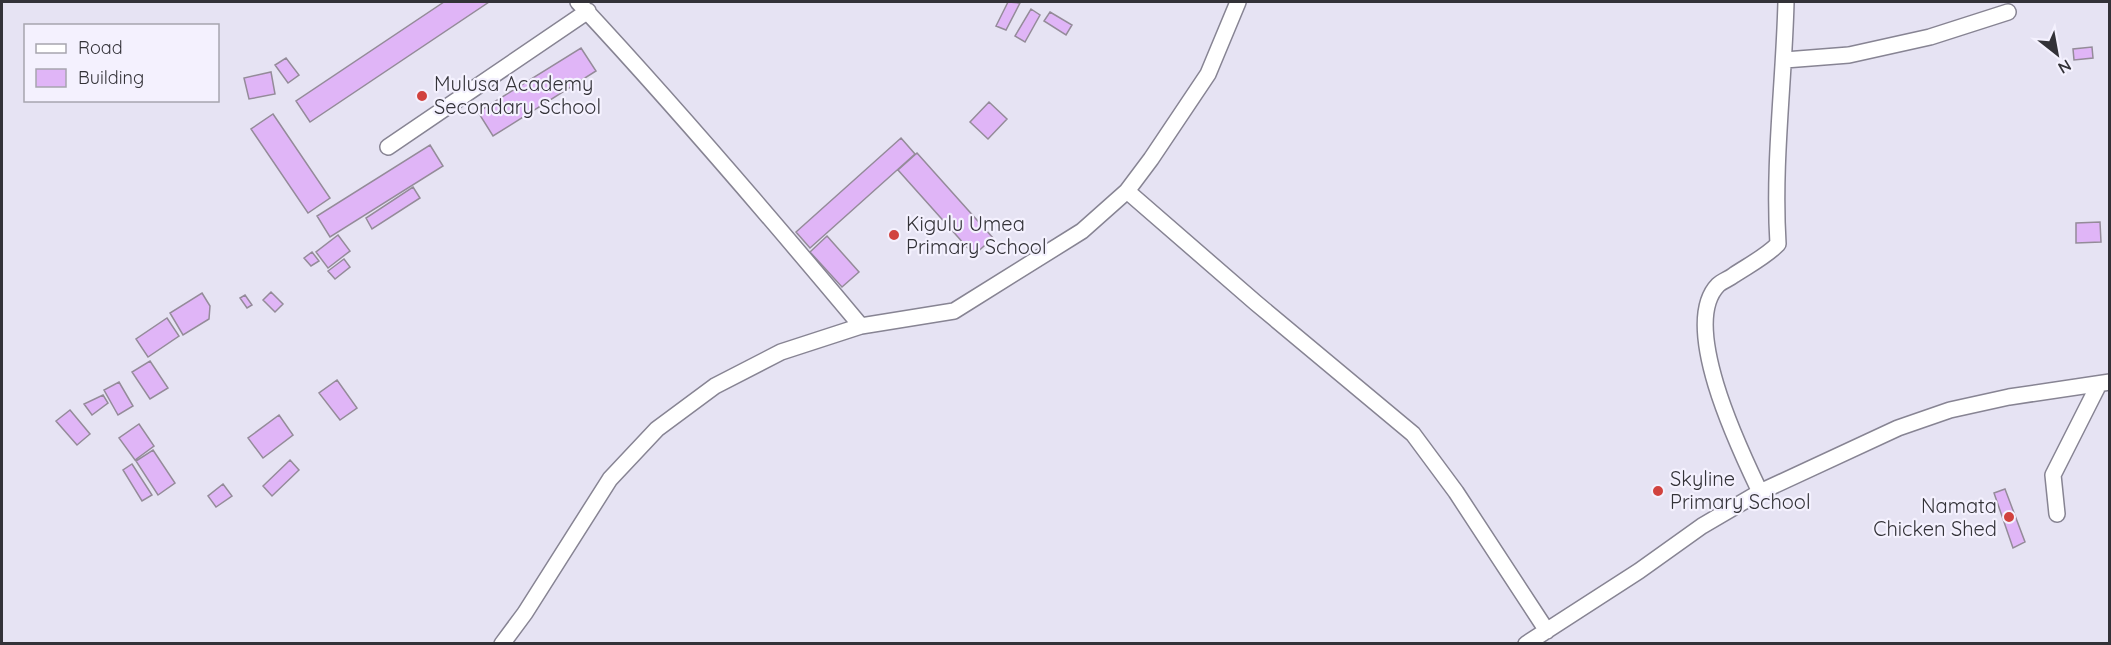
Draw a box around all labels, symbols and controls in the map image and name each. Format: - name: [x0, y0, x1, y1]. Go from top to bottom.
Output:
- legend: [24, 24, 219, 102]
- north arrow: [2027, 24, 2087, 84]
- text: Road: [78, 36, 123, 59]
- text: N: [2055, 55, 2075, 78]
- text: Building: [78, 66, 144, 89]
- place label: Mulusa Academy Secondary School: [434, 71, 601, 119]
- marker: Mulusa Academy Secondary School: [415, 89, 429, 103]
- place label: Kigulu Umea Primary School: [906, 211, 1047, 259]
- marker: Kigulu Umea Primary School: [887, 228, 901, 242]
- place label: Skyline Primary School: [1670, 466, 1811, 514]
- marker: Skyline Primary School: [1651, 484, 1665, 498]
- place label: Namata Chicken Shed: [1873, 493, 1997, 541]
- marker: Namata Chicken Shed: [2002, 510, 2016, 524]

